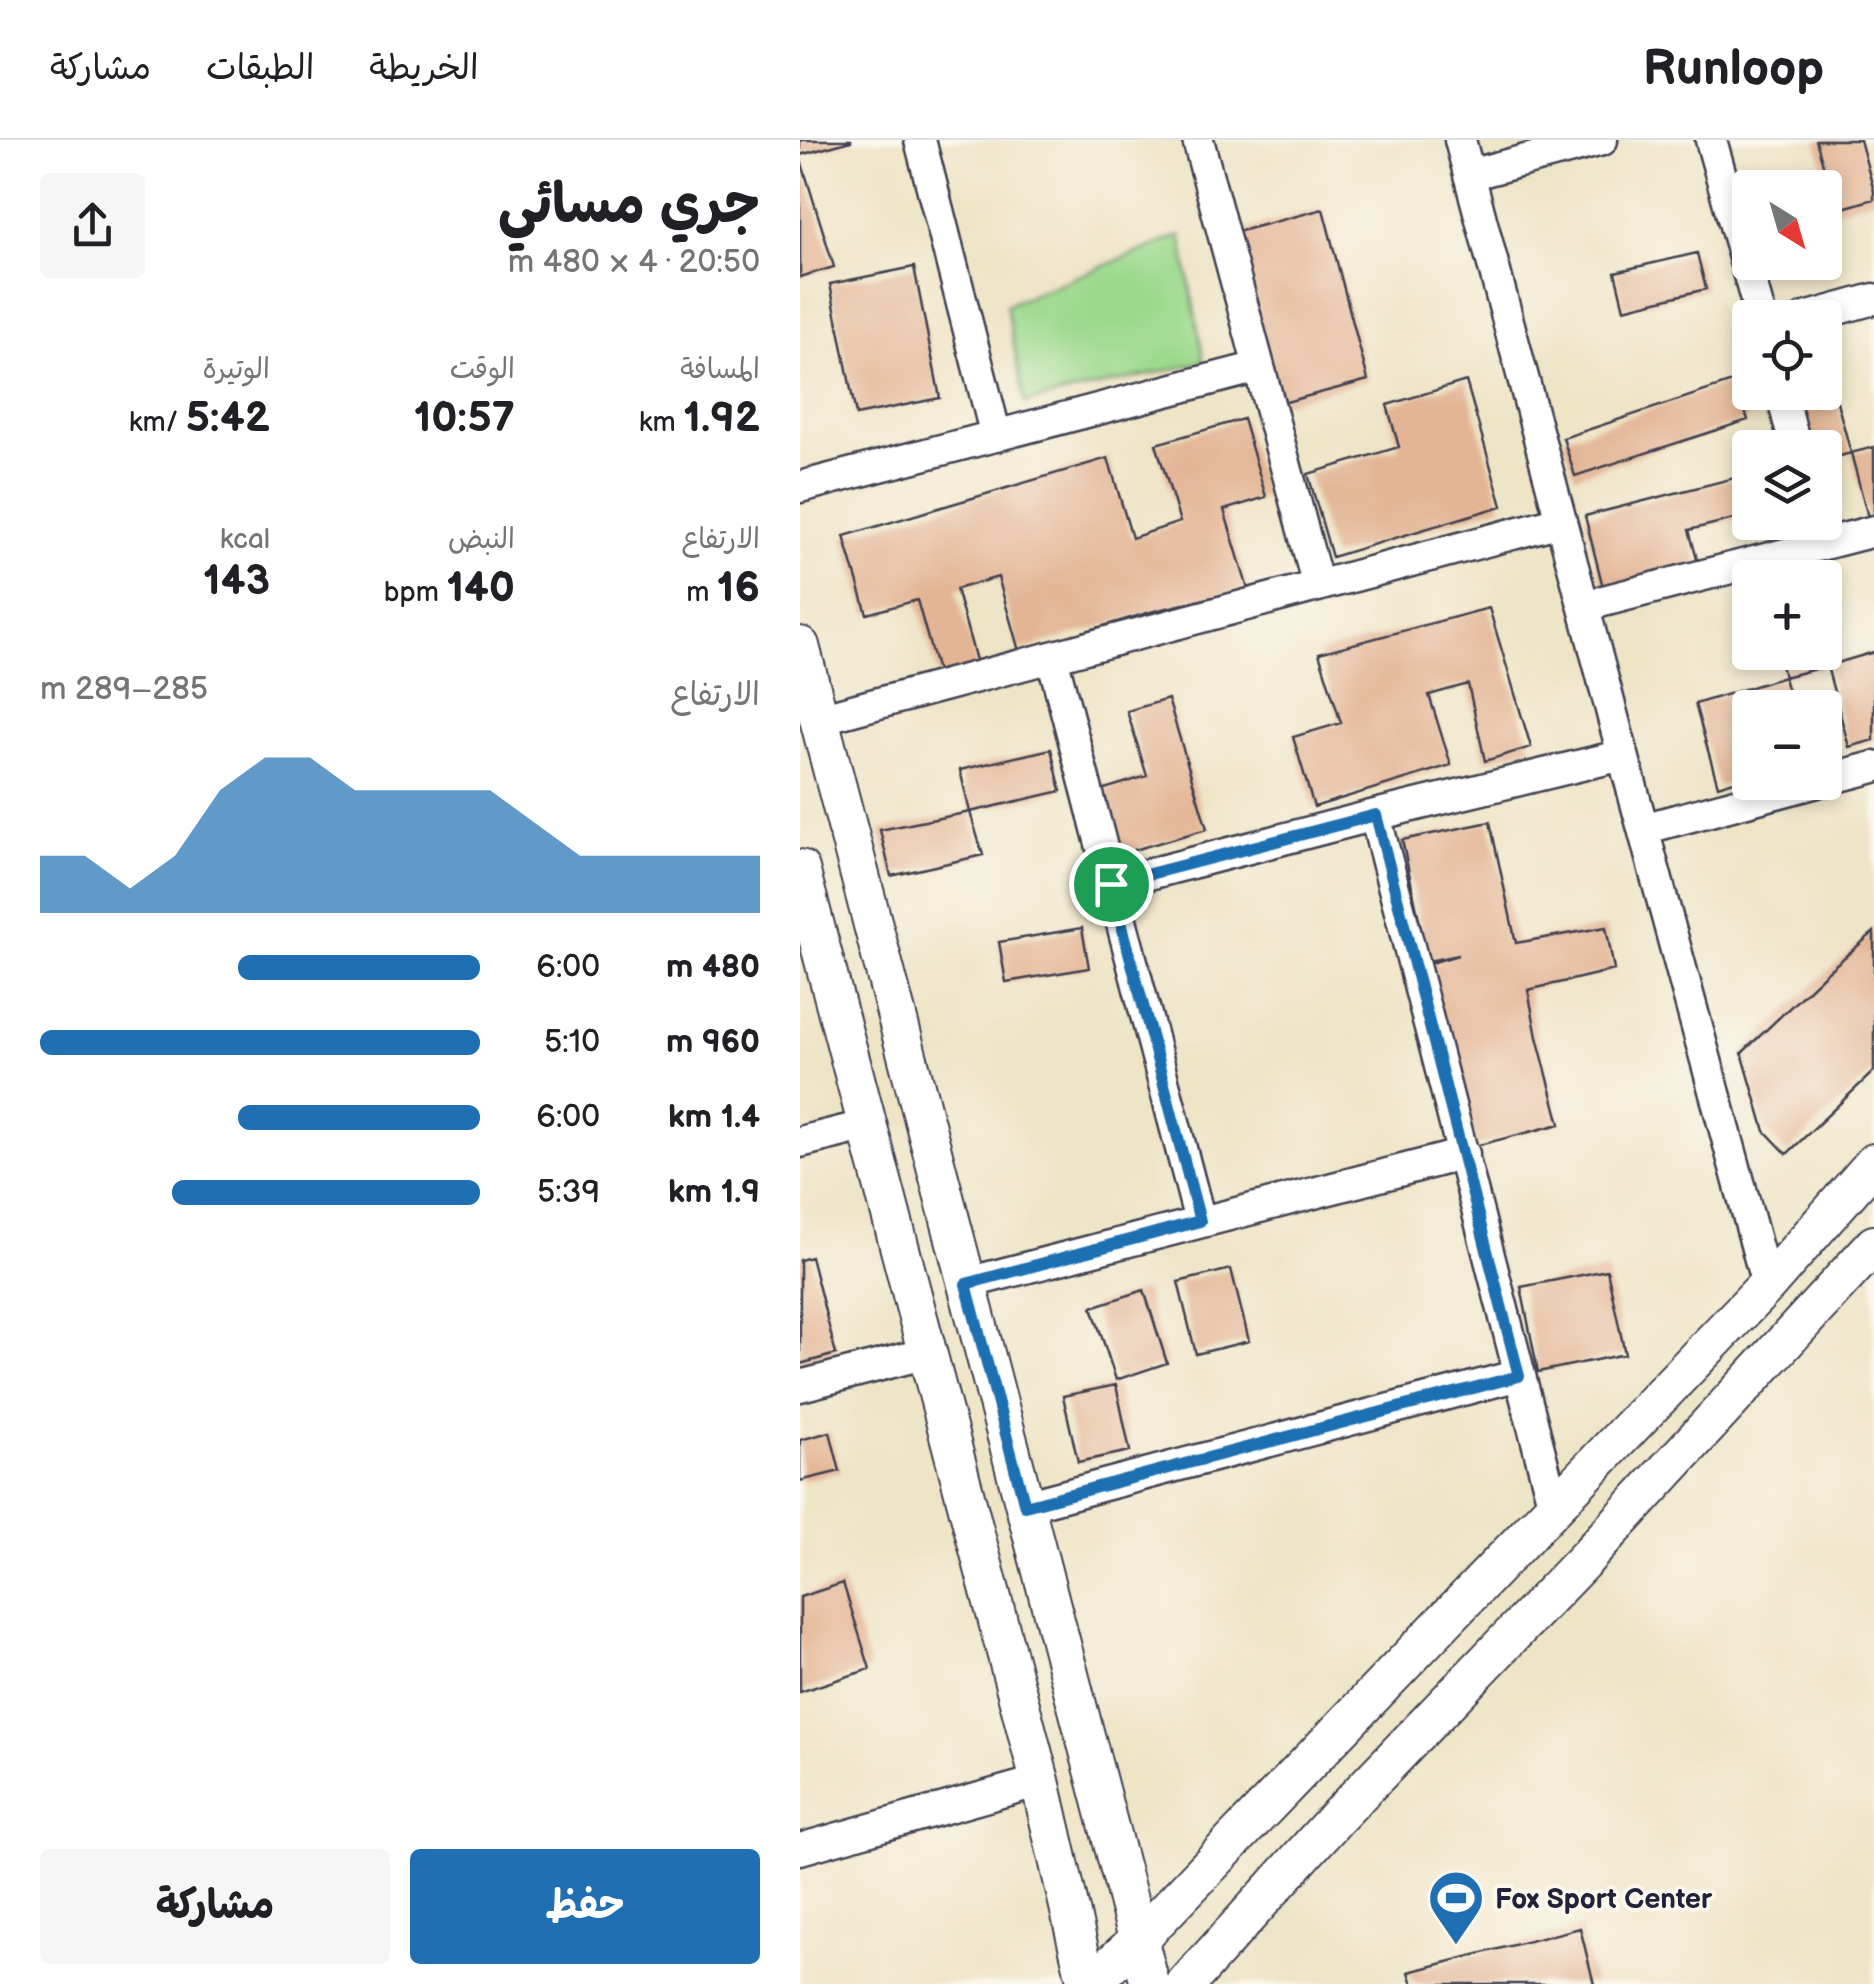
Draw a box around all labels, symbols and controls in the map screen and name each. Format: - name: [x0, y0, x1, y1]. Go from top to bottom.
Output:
- text: Runloop: [1643, 41, 1824, 98]
- text: مشاركة: [50, 47, 151, 90]
- text: الطبقات: [206, 47, 314, 90]
- text: الخريطة: [369, 47, 479, 90]
- north arrow: [1732, 170, 1842, 280]
- map controls: [1732, 170, 1842, 800]
- text: جري مسائي: [498, 172, 760, 239]
- button: share: [40, 173, 145, 278]
- text: 20:50 · 4 × 480 m: [508, 243, 760, 282]
- button: locate: [1732, 300, 1842, 410]
- text: الوتيرة: [202, 353, 270, 386]
- text: الوقت: [450, 353, 515, 386]
- text: المسافة: [680, 353, 760, 386]
- text: 5:42: [186, 393, 270, 444]
- text: 10:57: [414, 393, 515, 444]
- text: 1.92: [683, 393, 760, 444]
- text: /km: [129, 406, 186, 439]
- text: km: [639, 406, 683, 439]
- button: layers: [1732, 430, 1842, 540]
- text: kcal: [220, 523, 270, 556]
- text: النبض: [448, 523, 515, 556]
- text: الارتفاع: [681, 523, 760, 556]
- text: 143: [203, 556, 270, 607]
- button: +: [1732, 560, 1842, 670]
- text: 140: [446, 563, 515, 614]
- text: 16: [717, 563, 760, 614]
- text: bpm: [384, 576, 446, 609]
- text: m: [686, 576, 717, 609]
- text: 285–289 m: [40, 670, 208, 709]
- text: الارتفاع: [670, 676, 760, 715]
- button: −: [1732, 690, 1842, 800]
- pin: [1069, 842, 1154, 927]
- icon: arrive: [1084, 857, 1139, 912]
- text: 6:00: [536, 948, 600, 987]
- text: 480 m: [666, 948, 760, 987]
- text: 5:10: [544, 1023, 600, 1062]
- text: 960 m: [666, 1023, 760, 1062]
- text: 6:00: [536, 1098, 600, 1137]
- text: 1.4 km: [668, 1098, 760, 1137]
- text: 5:39: [537, 1173, 600, 1212]
- text: 1.9 km: [668, 1173, 760, 1212]
- button: مشاركة: [40, 1849, 390, 1964]
- button: حفظ: [410, 1849, 760, 1964]
- sports icon: Fox Sport Center: [1426, 1868, 1486, 1947]
- place label: Fox Sport Center: [1495, 1883, 1713, 1916]

